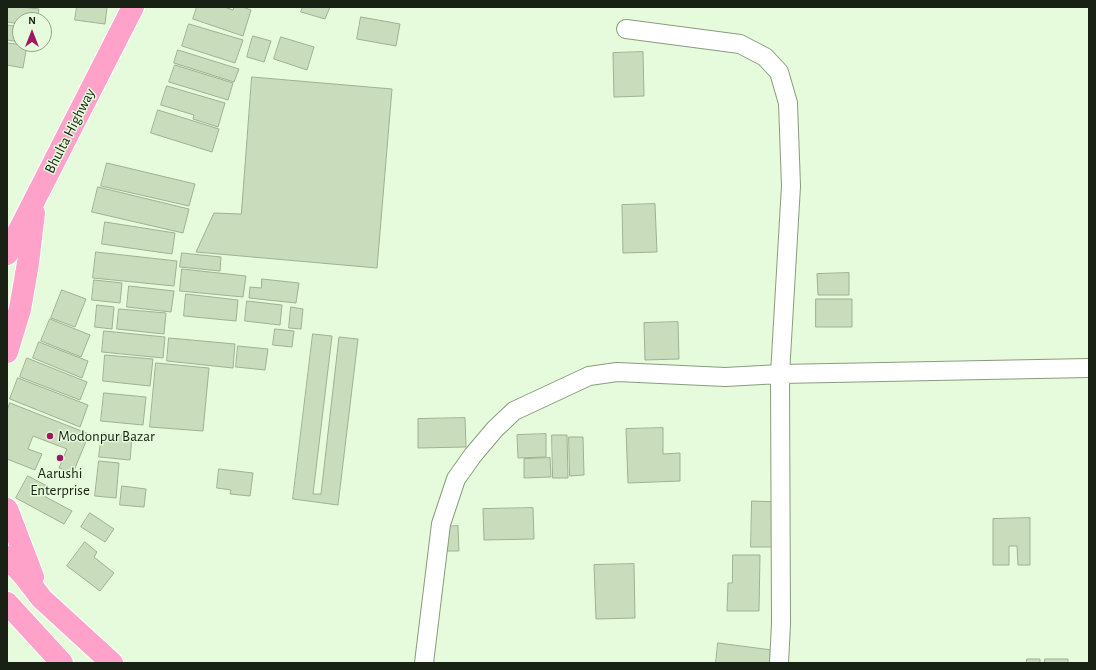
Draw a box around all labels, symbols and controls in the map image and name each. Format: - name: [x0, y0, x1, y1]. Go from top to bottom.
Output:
- north arrow: [12, 12, 52, 52]
- text: N: [28, 15, 36, 26]
- street label: Bhulta Highway: [41, 85, 99, 177]
- place label: Modonpur Bazar: [58, 427, 155, 445]
- marker: Modonpur Bazar: [45, 431, 55, 441]
- marker: Aarushi Enterprise: [55, 453, 65, 463]
- place label: Aarushi Enterprise: [30, 464, 90, 499]

